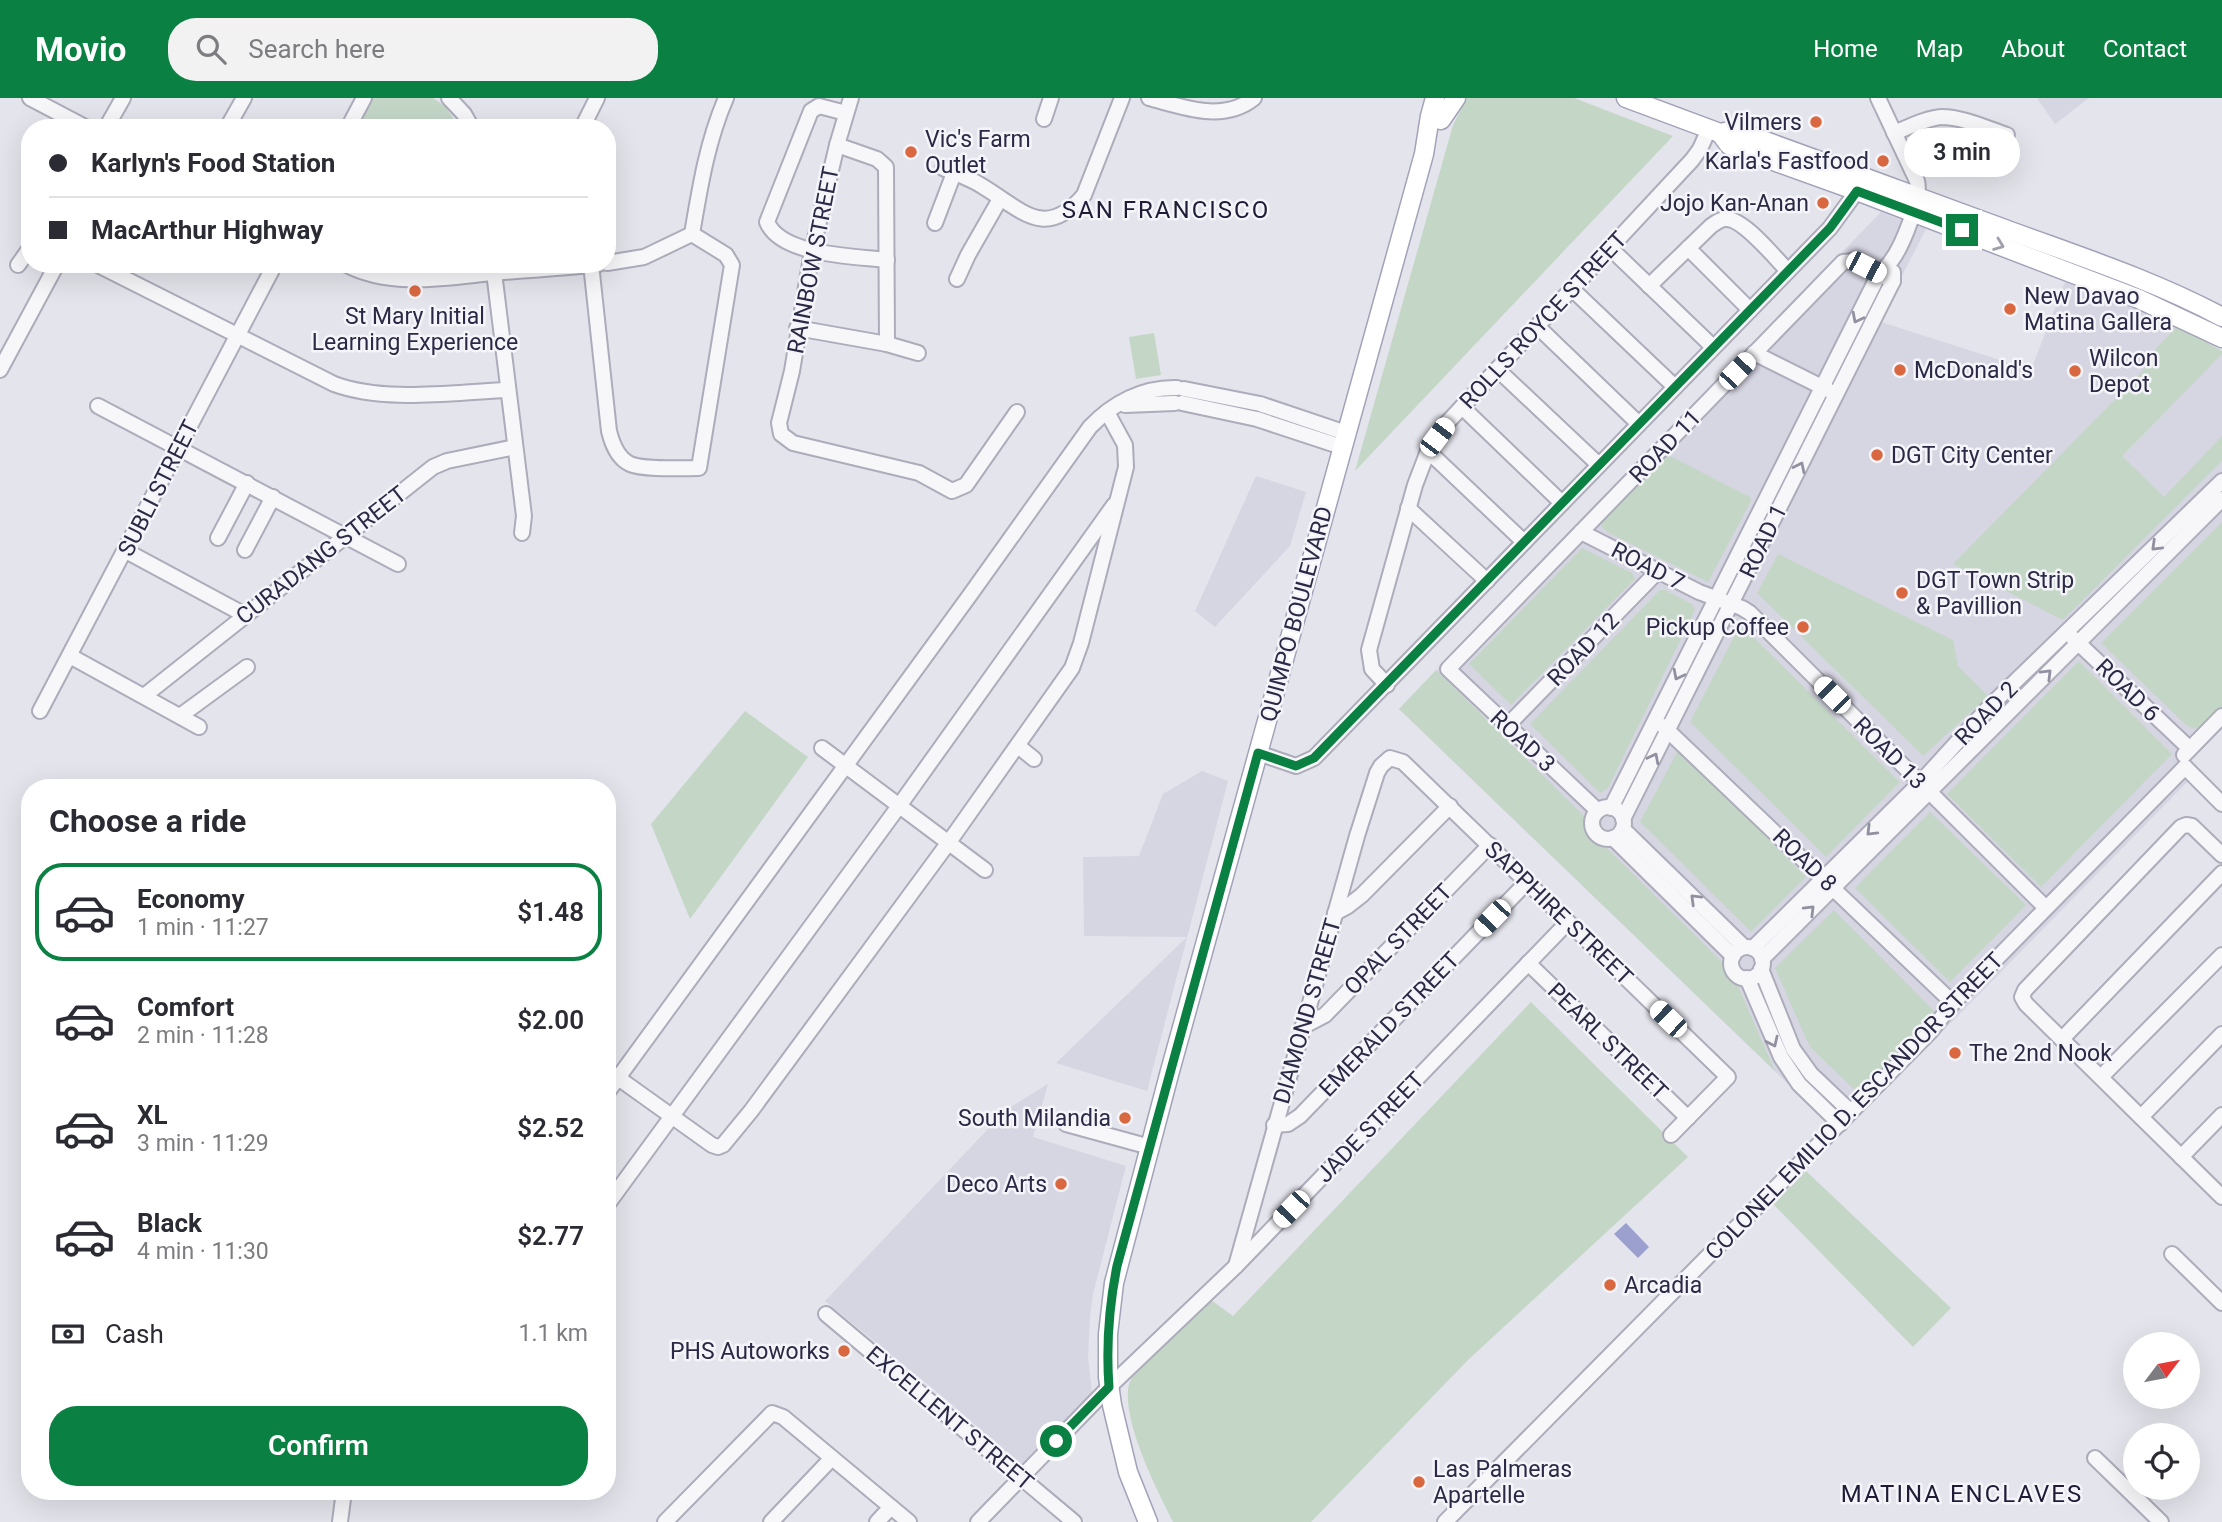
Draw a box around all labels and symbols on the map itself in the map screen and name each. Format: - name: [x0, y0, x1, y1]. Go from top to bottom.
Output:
- place label: Vilmers: [1724, 109, 1802, 136]
- marker: Vilmers: [1808, 114, 1824, 130]
- place label: Vic's Farm Outlet: [925, 126, 1031, 179]
- callout: 3 min: [1904, 129, 2020, 178]
- marker: Vic's Farm Outlet: [903, 144, 919, 160]
- place label: Karla's Fastfood: [1705, 148, 1869, 175]
- marker: Karla's Fastfood: [1875, 153, 1891, 169]
- street label: RAINBOW STREET: [782, 164, 845, 356]
- place label: Jojo Kan-Anan: [1660, 190, 1809, 217]
- marker: Jojo Kan-Anan: [1815, 195, 1831, 211]
- district label: SAN FRANCISCO: [1062, 196, 1270, 224]
- route end: [1946, 214, 1978, 246]
- street label: ROLLS ROYCE STREET: [1454, 226, 1633, 415]
- one-way arrow: [1993, 236, 2005, 250]
- car: [1843, 248, 1890, 286]
- marker: St Mary Initial Learning Experience: [407, 283, 423, 299]
- place label: New Davao Matina Gallera: [2024, 283, 2172, 336]
- marker: New Davao Matina Gallera: [2002, 301, 2018, 317]
- place label: St Mary Initial Learning Experience: [312, 303, 518, 356]
- one-way arrow: [1851, 311, 1865, 323]
- place label: Wilcon Depot: [2089, 345, 2158, 398]
- car: [1715, 349, 1760, 393]
- place label: McDonald's: [1914, 357, 2033, 384]
- marker: McDonald's: [1892, 362, 1908, 378]
- marker: Wilcon Depot: [2067, 363, 2083, 379]
- street label: ROAD 11: [1624, 404, 1707, 489]
- car: [1416, 414, 1459, 460]
- street label: SUBLI STREET: [113, 416, 204, 561]
- place label: DGT City Center: [1891, 442, 2053, 469]
- marker: DGT City Center: [1869, 447, 1885, 463]
- one-way arrow: [1792, 462, 1806, 474]
- street label: CURADANG STREET: [231, 480, 412, 630]
- street label: ROAD 1: [1734, 500, 1793, 582]
- street label: QUIMPO BOULEVARD: [1255, 504, 1338, 725]
- street label: ROAD 7: [1607, 537, 1689, 596]
- one-way arrow: [2151, 537, 2164, 550]
- place label: DGT Town Strip & Pavillion: [1916, 567, 2074, 620]
- marker: DGT Town Strip & Pavillion: [1894, 585, 1910, 601]
- street label: ROAD 12: [1542, 607, 1625, 692]
- place label: Pickup Coffee: [1646, 614, 1789, 641]
- marker: Pickup Coffee: [1795, 619, 1811, 635]
- street label: ROAD 6: [2090, 653, 2165, 727]
- one-way arrow: [1673, 668, 1687, 680]
- one-way arrow: [2038, 670, 2051, 683]
- car: [1810, 673, 1855, 717]
- street label: ROAD 2: [1949, 676, 2023, 751]
- street label: ROAD 3: [1485, 705, 1561, 778]
- street label: ROAD 13: [1848, 711, 1932, 795]
- one-way arrow: [1645, 753, 1659, 765]
- one-way arrow: [1866, 822, 1879, 835]
- street label: ROAD 8: [1767, 823, 1842, 897]
- street label: SAPPHIRE STREET: [1479, 836, 1638, 991]
- street label: OPAL STREET: [1339, 878, 1458, 1000]
- one-way arrow: [1690, 895, 1703, 908]
- car: [1470, 896, 1515, 940]
- one-way arrow: [1802, 906, 1815, 919]
- street label: DIAMOND STREET: [1268, 915, 1347, 1107]
- street label: EMERALD STREET: [1314, 946, 1465, 1102]
- street label: COLONEL EMILIO D. ESCANDOR STREET: [1700, 947, 2009, 1266]
- street label: PEARL STREET: [1542, 977, 1674, 1106]
- car: [1646, 997, 1691, 1041]
- one-way arrow: [1765, 1034, 1779, 1047]
- place label: The 2nd Nook: [1969, 1040, 2112, 1067]
- marker: The 2nd Nook: [1947, 1045, 1963, 1061]
- street label: JADE STREET: [1311, 1066, 1430, 1188]
- place label: South Milandia: [958, 1105, 1111, 1132]
- marker: South Milandia: [1117, 1110, 1133, 1126]
- place label: Deco Arts: [946, 1171, 1047, 1198]
- marker: Deco Arts: [1053, 1176, 1069, 1192]
- car: [1269, 1187, 1314, 1231]
- place label: Arcadia: [1624, 1272, 1702, 1299]
- marker: Arcadia: [1602, 1277, 1618, 1293]
- north arrow: [2123, 1332, 2200, 1409]
- place label: PHS Autoworks: [670, 1338, 830, 1365]
- street label: EXCELLENT STREET: [861, 1341, 1039, 1496]
- marker: PHS Autoworks: [836, 1343, 852, 1359]
- route start: [1040, 1425, 1072, 1457]
- place label: Las Palmeras Apartelle: [1433, 1456, 1572, 1509]
- marker: Las Palmeras Apartelle: [1411, 1474, 1427, 1490]
- district label: MATINA ENCLAVES: [1841, 1480, 2083, 1508]

